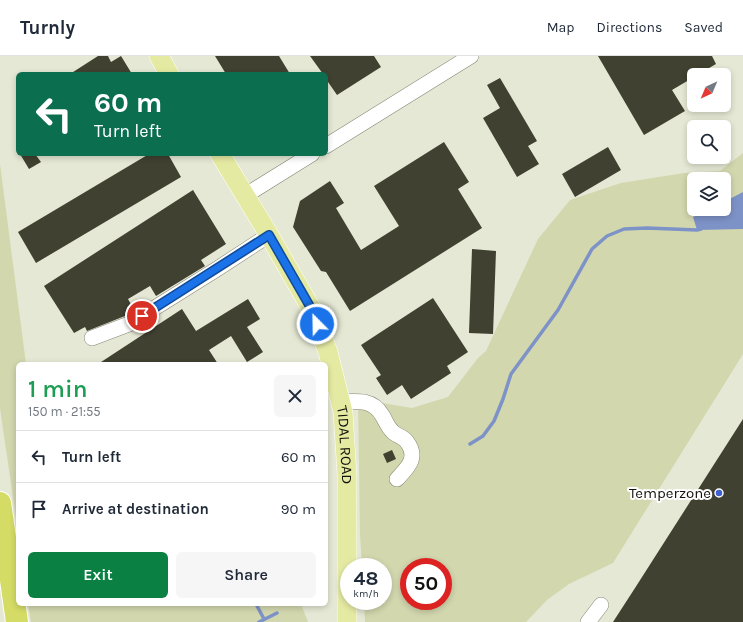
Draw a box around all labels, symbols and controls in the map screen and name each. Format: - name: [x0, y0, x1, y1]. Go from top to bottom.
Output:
- text: Turnly: [20, 17, 75, 39]
- text: Map: [547, 19, 575, 36]
- text: Directions: [597, 19, 662, 36]
- text: Saved: [684, 19, 723, 36]
- north arrow: [687, 68, 731, 112]
- map controls: [687, 68, 731, 216]
- text: 60 m: [94, 86, 162, 119]
- icon: left: [28, 88, 80, 140]
- text: Turn left: [94, 120, 162, 142]
- button: search: [687, 120, 731, 164]
- button: layers: [687, 172, 731, 216]
- pin: [125, 299, 159, 333]
- position arrow: [296, 303, 338, 345]
- icon: arrive: [131, 305, 153, 327]
- text: 1 min: [28, 375, 88, 403]
- button: close: [274, 375, 316, 417]
- text: 150 m · 21:55: [28, 404, 101, 419]
- street label: TIDAL ROAD: [333, 404, 356, 484]
- icon: left: [28, 446, 50, 468]
- text: Turn left: [62, 448, 121, 466]
- text: 60 m: [281, 448, 316, 466]
- place label: Temperzone: [629, 484, 711, 502]
- marker: Temperzone: [714, 488, 724, 498]
- icon: arrive: [28, 498, 50, 520]
- text: Arrive at destination: [62, 500, 209, 518]
- text: 90 m: [281, 500, 316, 518]
- button: Exit: [28, 552, 168, 598]
- button: Share: [176, 552, 316, 598]
- speed limit sign: 50: [400, 558, 452, 610]
- text: 48: [354, 567, 378, 590]
- text: km/h: [353, 588, 379, 600]

